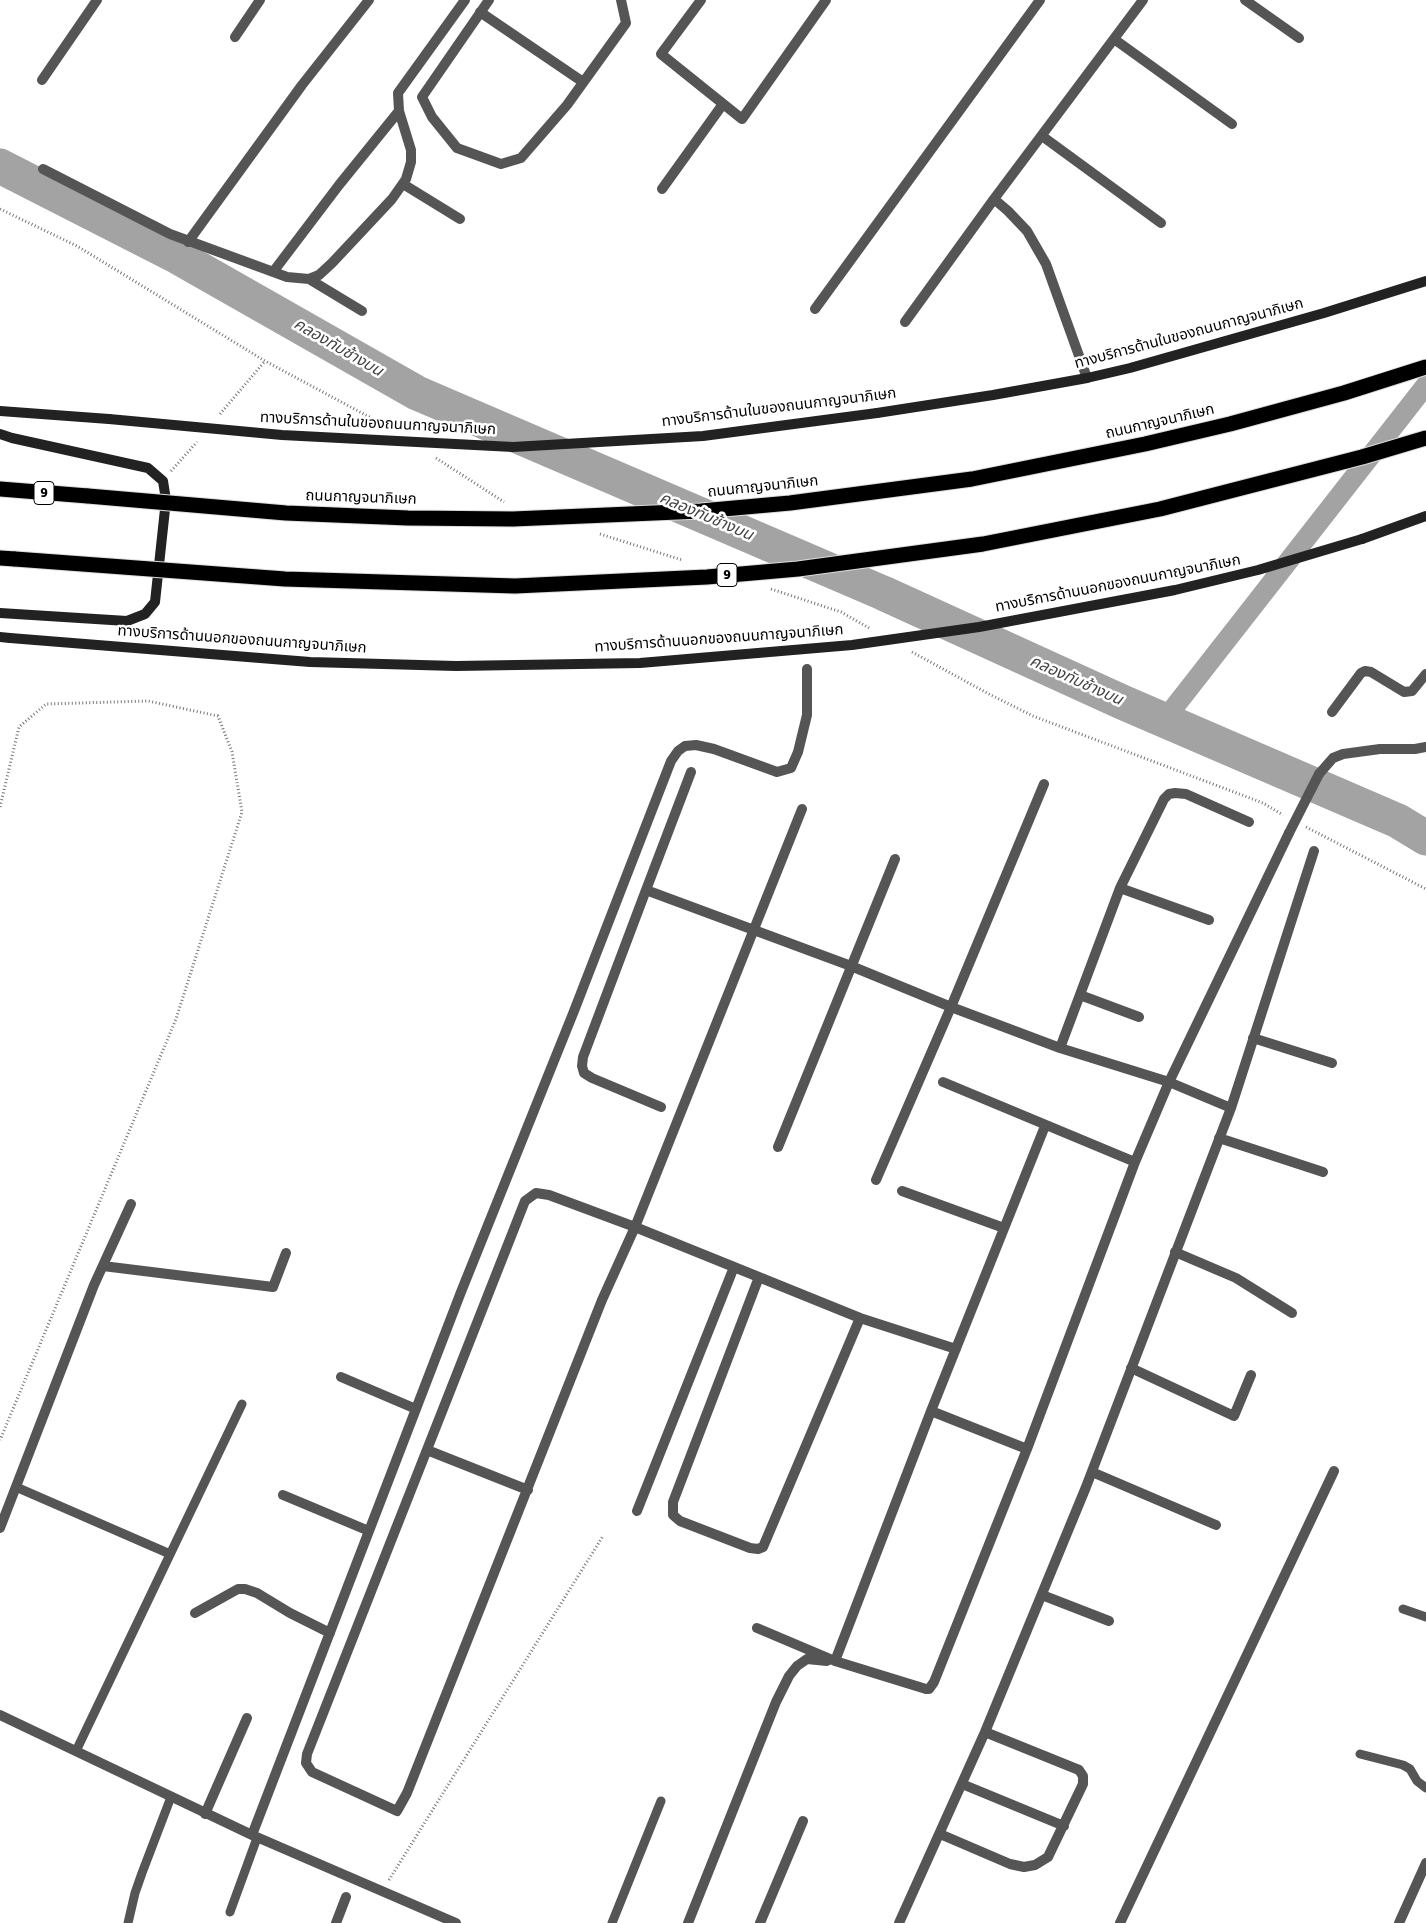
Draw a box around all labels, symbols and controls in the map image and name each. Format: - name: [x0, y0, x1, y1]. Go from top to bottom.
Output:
- street label: ทางบริการด้านในของถนนกาญจนาภิเษก: [1073, 295, 1305, 373]
- water label: คลองทับช้างบน: [290, 315, 386, 381]
- street label: ทางบริการด้านในของถนนกาญจนาภิเษก: [661, 385, 897, 431]
- street label: ถนนกาญจนาภิเษก: [1104, 401, 1216, 443]
- street label: ทางบริการด้านในของถนนกาญจนาภิเษก: [260, 409, 496, 439]
- street label: ถนนกาญจนาภิเษก: [707, 472, 819, 502]
- road number: 9: [34, 482, 54, 504]
- street label: ถนนกาญจนาภิเษก: [305, 487, 417, 509]
- water label: คลองทับช้างบน: [656, 489, 756, 545]
- street label: ทางบริการด้านนอกของถนนกาญจนาภิเษก: [994, 551, 1242, 617]
- road number: 9: [717, 564, 737, 586]
- street label: ทางบริการด้านนอกของถนนกาญจนาภิเษก: [594, 621, 844, 657]
- street label: ทางบริการด้านนอกของถนนกาญจนาภิเษก: [117, 622, 367, 658]
- water label: คลองทับช้างบน: [1027, 652, 1125, 710]

